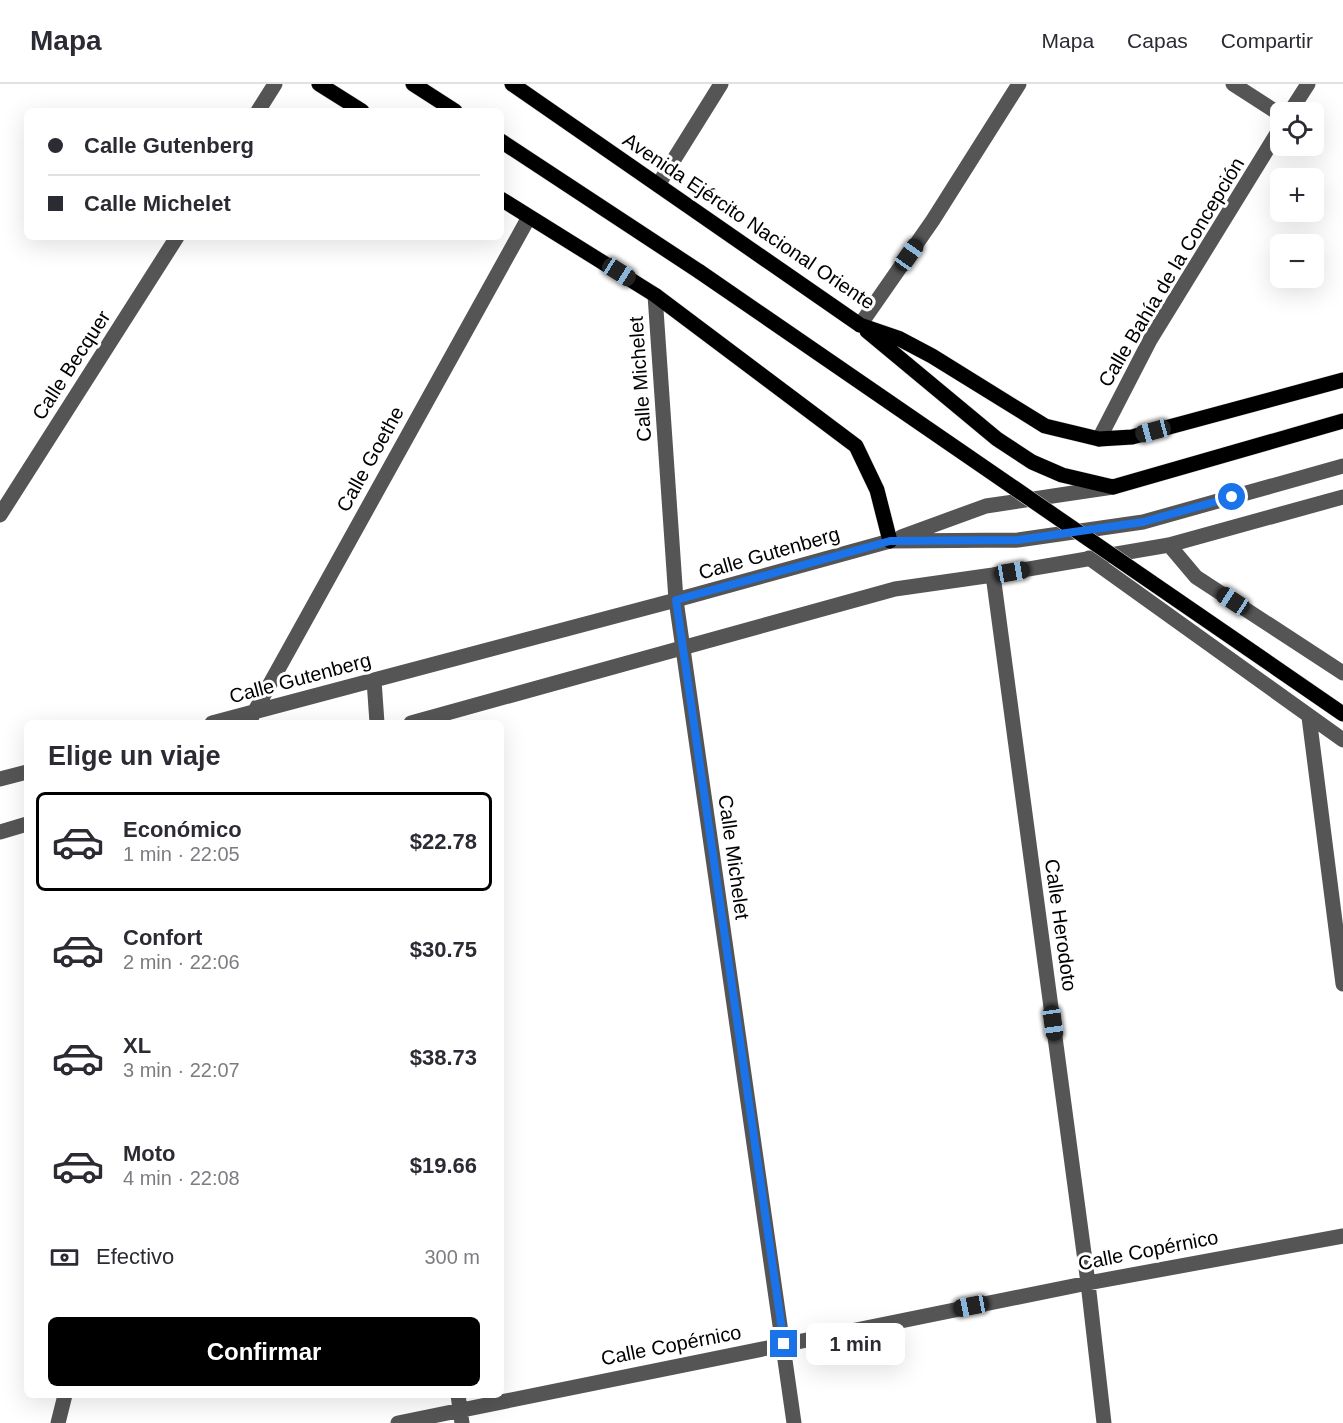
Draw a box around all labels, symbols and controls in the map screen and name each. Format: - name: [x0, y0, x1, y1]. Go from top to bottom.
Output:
- text: Mapa: [30, 25, 102, 56]
- text: Mapa: [1042, 29, 1094, 52]
- text: Capas: [1127, 29, 1188, 52]
- text: Compartir: [1221, 29, 1313, 52]
- map controls: [1270, 102, 1324, 288]
- button: locate: [1270, 102, 1324, 156]
- street label: Avenida Ejército Nacional Oriente: [619, 128, 879, 314]
- text: Calle Gutenberg: [84, 133, 254, 158]
- street label: Calle Bahía de la Concepción: [1094, 153, 1248, 391]
- button: +: [1270, 168, 1324, 222]
- text: Calle Michelet: [84, 191, 231, 216]
- button: −: [1270, 234, 1324, 288]
- car: [891, 235, 927, 275]
- car: [599, 255, 639, 289]
- street label: Calle Becquer: [28, 306, 115, 424]
- street label: Calle Michelet: [625, 315, 655, 442]
- street label: Calle Goethe: [332, 403, 408, 515]
- car: [1133, 418, 1173, 444]
- route start: [1218, 483, 1245, 510]
- street label: Calle Gutenberg: [696, 522, 842, 584]
- car: [993, 560, 1031, 584]
- car: [1213, 584, 1253, 618]
- street label: Calle Gutenberg: [227, 649, 373, 707]
- text: Elige un viaje: [48, 741, 221, 771]
- street label: Calle Michelet: [714, 793, 754, 921]
- icon: car: [51, 815, 105, 869]
- text: Económico: [123, 817, 242, 842]
- text: $22.78: [410, 829, 477, 854]
- text: 1 min · 22:05: [123, 843, 240, 865]
- street label: Calle Herodoto: [1041, 857, 1081, 993]
- icon: car: [51, 923, 105, 977]
- text: Confort: [123, 925, 202, 950]
- text: $30.75: [410, 937, 477, 962]
- text: 2 min · 22:06: [123, 951, 240, 973]
- car: [1042, 1004, 1064, 1042]
- icon: car: [51, 1031, 105, 1085]
- text: XL: [123, 1033, 151, 1058]
- text: $38.73: [410, 1045, 477, 1070]
- text: 3 min · 22:07: [123, 1059, 240, 1081]
- icon: car: [51, 1139, 105, 1193]
- text: Moto: [123, 1141, 176, 1166]
- text: $19.66: [410, 1153, 477, 1178]
- text: 4 min · 22:08: [123, 1167, 240, 1189]
- street label: Calle Copérnico: [1076, 1226, 1220, 1274]
- icon: cash: [48, 1241, 81, 1274]
- text: Efectivo: [96, 1244, 174, 1269]
- text: 300 m: [424, 1246, 480, 1268]
- car: [952, 1294, 990, 1318]
- button: Confirmar: [48, 1317, 480, 1386]
- street label: Calle Copérnico: [599, 1321, 743, 1369]
- callout: 1 min: [805, 1323, 904, 1365]
- route end: [770, 1330, 797, 1357]
- text: 1 min: [829, 1333, 882, 1355]

